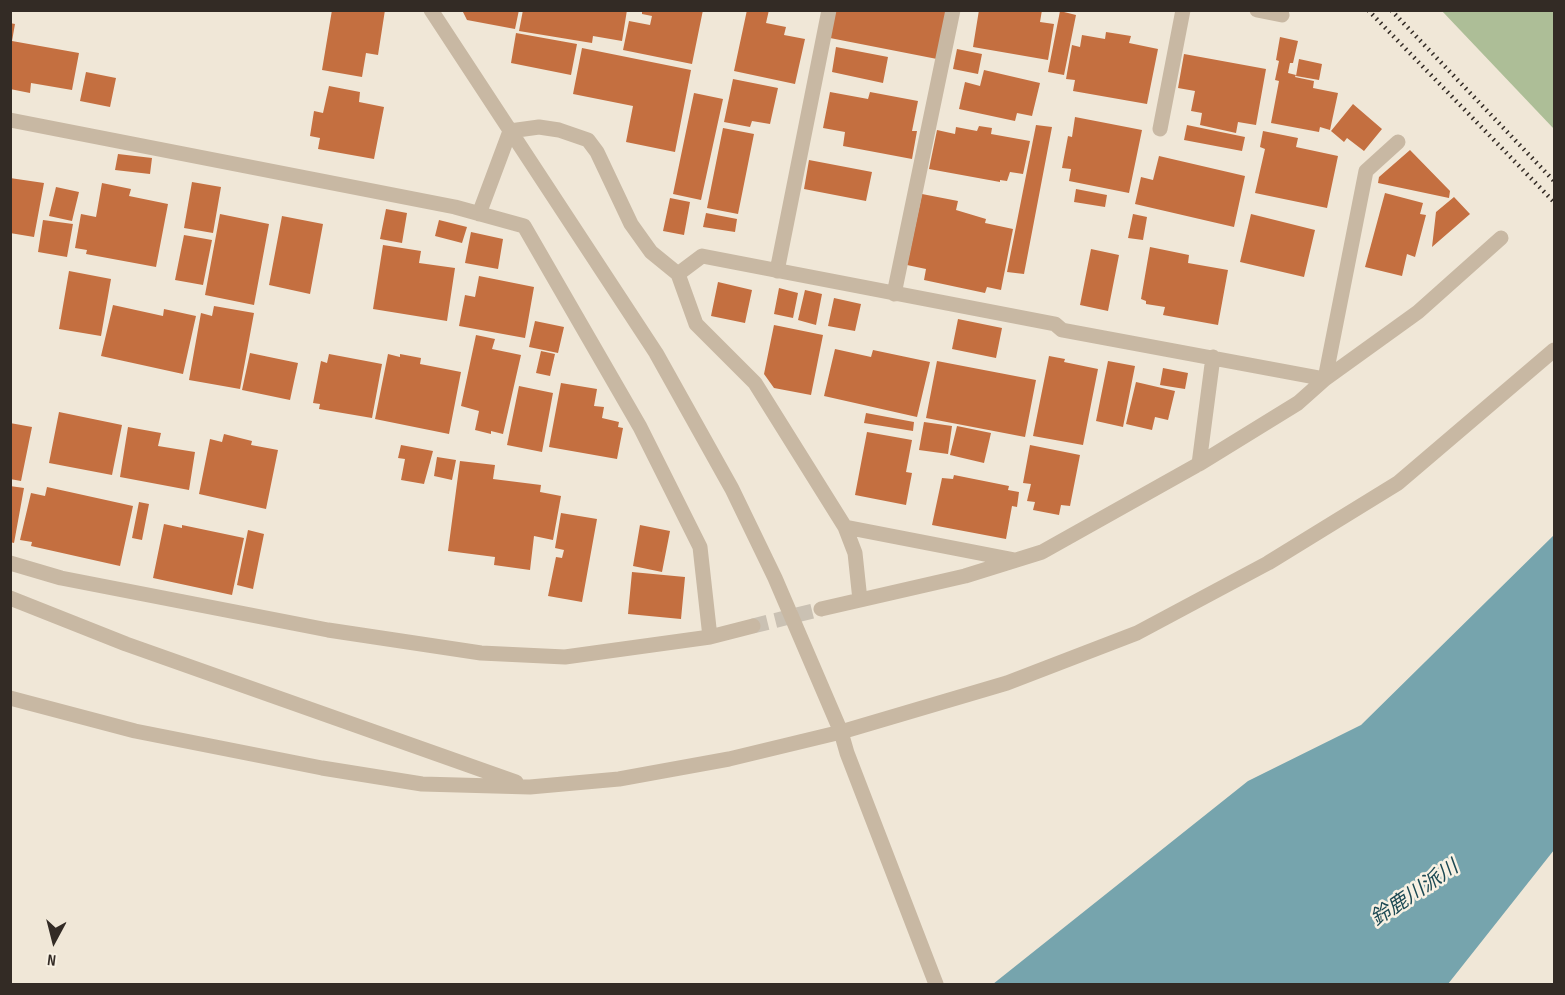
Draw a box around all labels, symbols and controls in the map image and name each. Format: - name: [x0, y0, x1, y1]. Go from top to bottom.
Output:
- water label: 鈴鹿川派川: [1367, 856, 1463, 932]
- north arrow: [24, 911, 84, 971]
- text: N: [46, 949, 57, 969]

